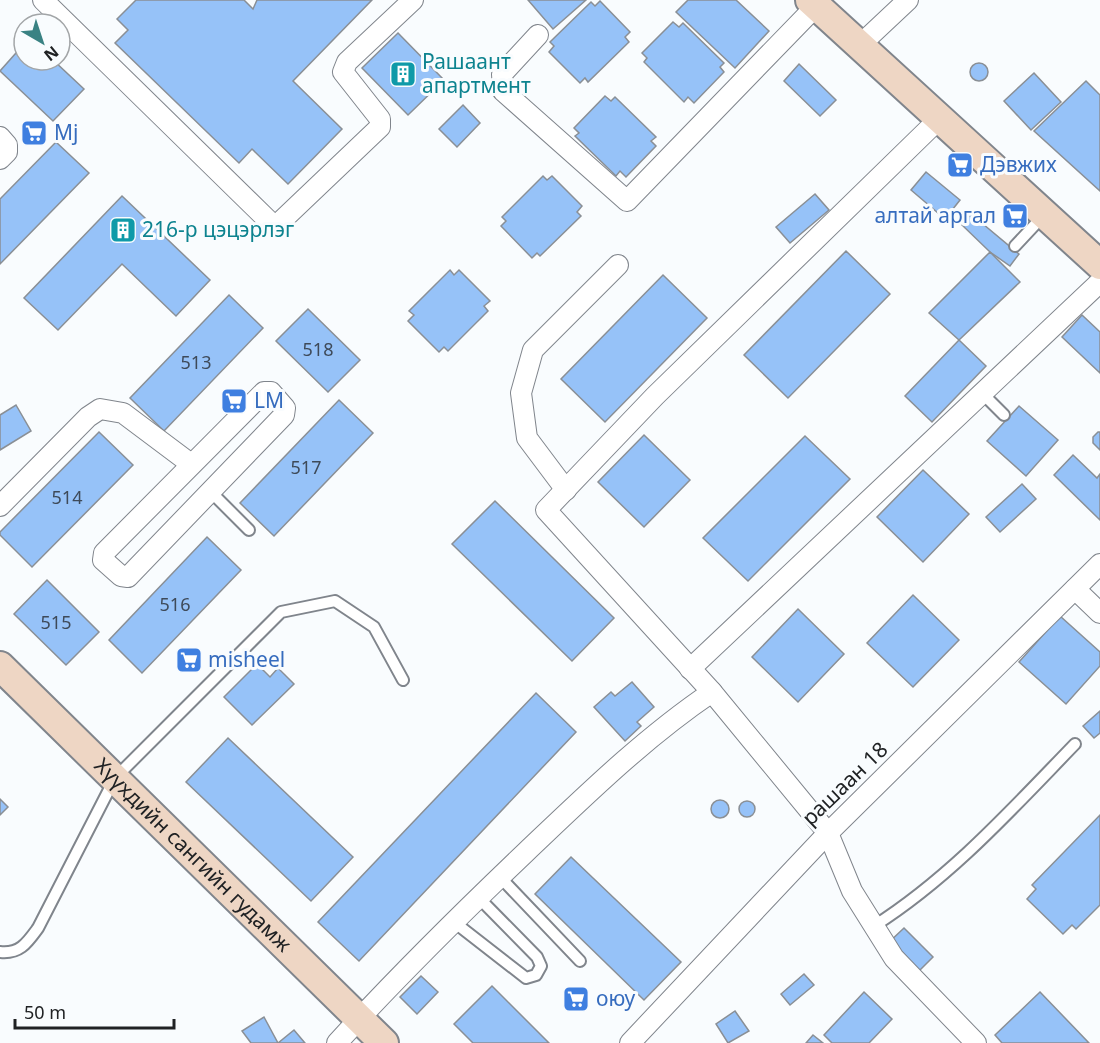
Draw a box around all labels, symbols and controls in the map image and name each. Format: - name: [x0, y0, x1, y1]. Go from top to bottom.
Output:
- north arrow: [12, 12, 72, 72]
- text: N: [39, 41, 63, 66]
- place label: Рашаант апартмент: [422, 47, 531, 99]
- building icon: Рашаант апартмент: [388, 59, 418, 89]
- supermarket icon: Mj: [19, 118, 49, 148]
- place label: Mj: [54, 118, 78, 146]
- supermarket icon: Дэвжих: [945, 150, 975, 180]
- place label: Дэвжих: [980, 150, 1057, 178]
- place label: алтай аргал: [874, 201, 996, 229]
- supermarket icon: алтай аргал: [1000, 201, 1030, 231]
- building icon: 216-р цэцэрлэг: [108, 215, 138, 245]
- place label: 216-р цэцэрлэг: [142, 215, 294, 243]
- house number: 518: [303, 337, 333, 361]
- house number: 513: [181, 350, 211, 374]
- supermarket icon: LM: [219, 386, 249, 416]
- place label: LM: [254, 386, 284, 414]
- house number: 517: [291, 455, 321, 479]
- house number: 514: [52, 485, 82, 509]
- house number: 516: [160, 592, 190, 616]
- house number: 515: [41, 610, 71, 634]
- supermarket icon: misheel: [174, 645, 204, 675]
- place label: misheel: [208, 645, 285, 673]
- street label: рашаан 18: [795, 735, 893, 831]
- street label: Хүүхдийн сангийн гудамж: [89, 751, 298, 958]
- supermarket icon: оюу: [561, 984, 591, 1014]
- place label: оюу: [596, 984, 636, 1012]
- scale bar: [15, 992, 174, 1030]
- text: 50 m: [24, 1000, 66, 1024]

